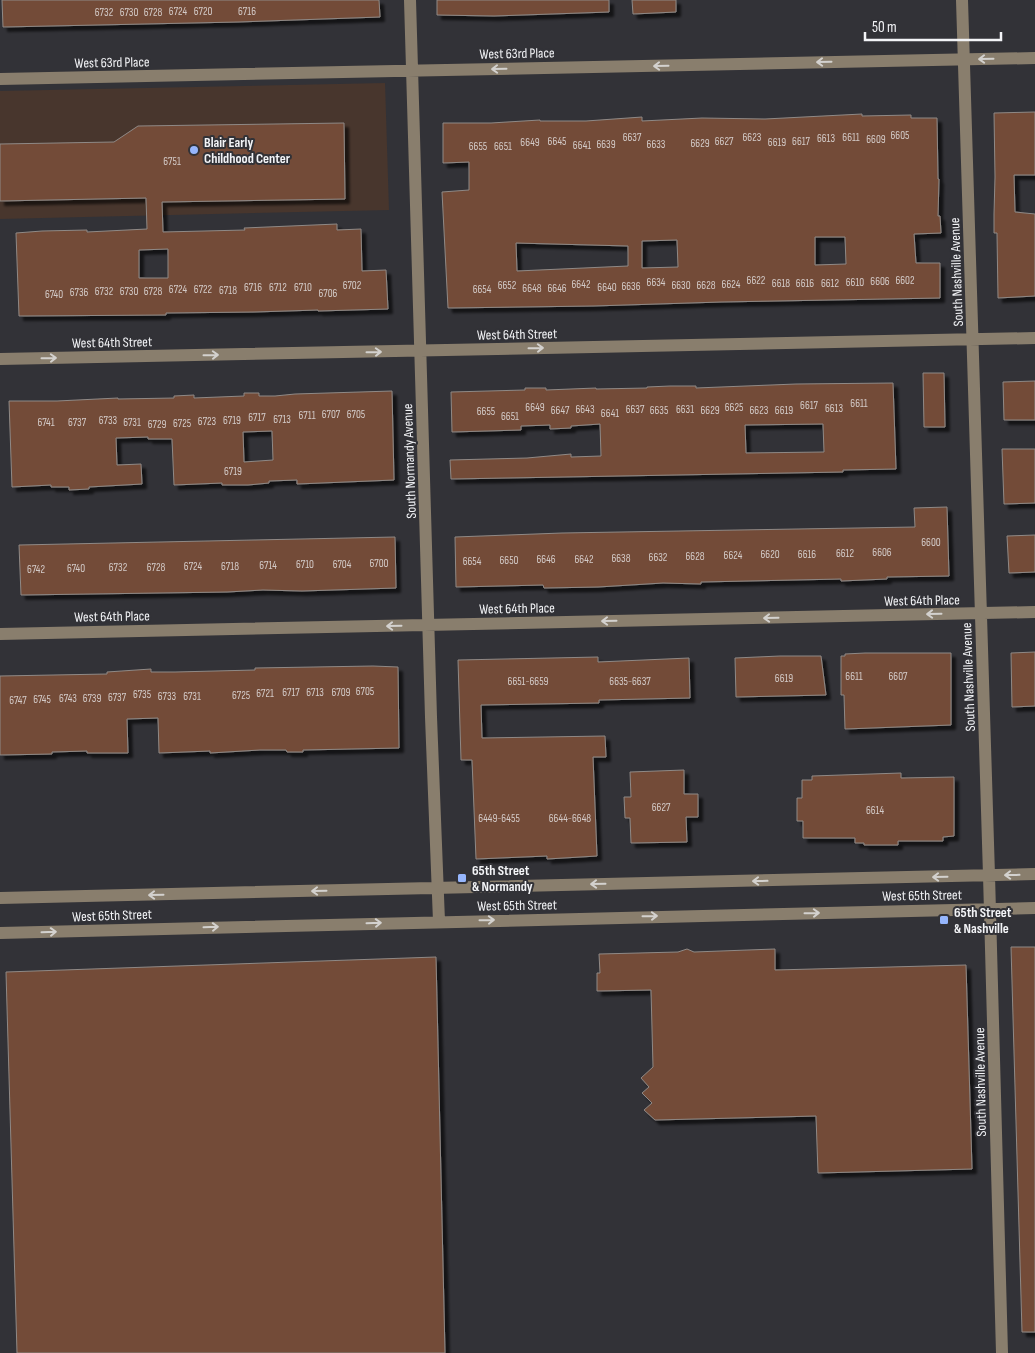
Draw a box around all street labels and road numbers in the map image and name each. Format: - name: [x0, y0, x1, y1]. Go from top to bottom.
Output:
- street label: West 63rd Place: [479, 44, 555, 63]
- street label: West 63rd Place: [74, 53, 150, 72]
- street label: South Nashville Avenue: [946, 217, 967, 327]
- street label: West 64th Street: [477, 325, 557, 344]
- street label: West 64th Street: [72, 333, 152, 352]
- street label: South Normandy Avenue: [399, 403, 420, 519]
- street label: West 64th Place: [884, 591, 960, 610]
- street label: West 64th Place: [479, 599, 555, 618]
- street label: West 64th Place: [74, 607, 150, 626]
- street label: South Nashville Avenue: [958, 622, 979, 732]
- street label: West 65th Street: [882, 886, 962, 905]
- street label: West 65th Street: [477, 896, 557, 915]
- street label: West 65th Street: [72, 906, 152, 925]
- street label: South Nashville Avenue: [971, 1027, 990, 1137]

